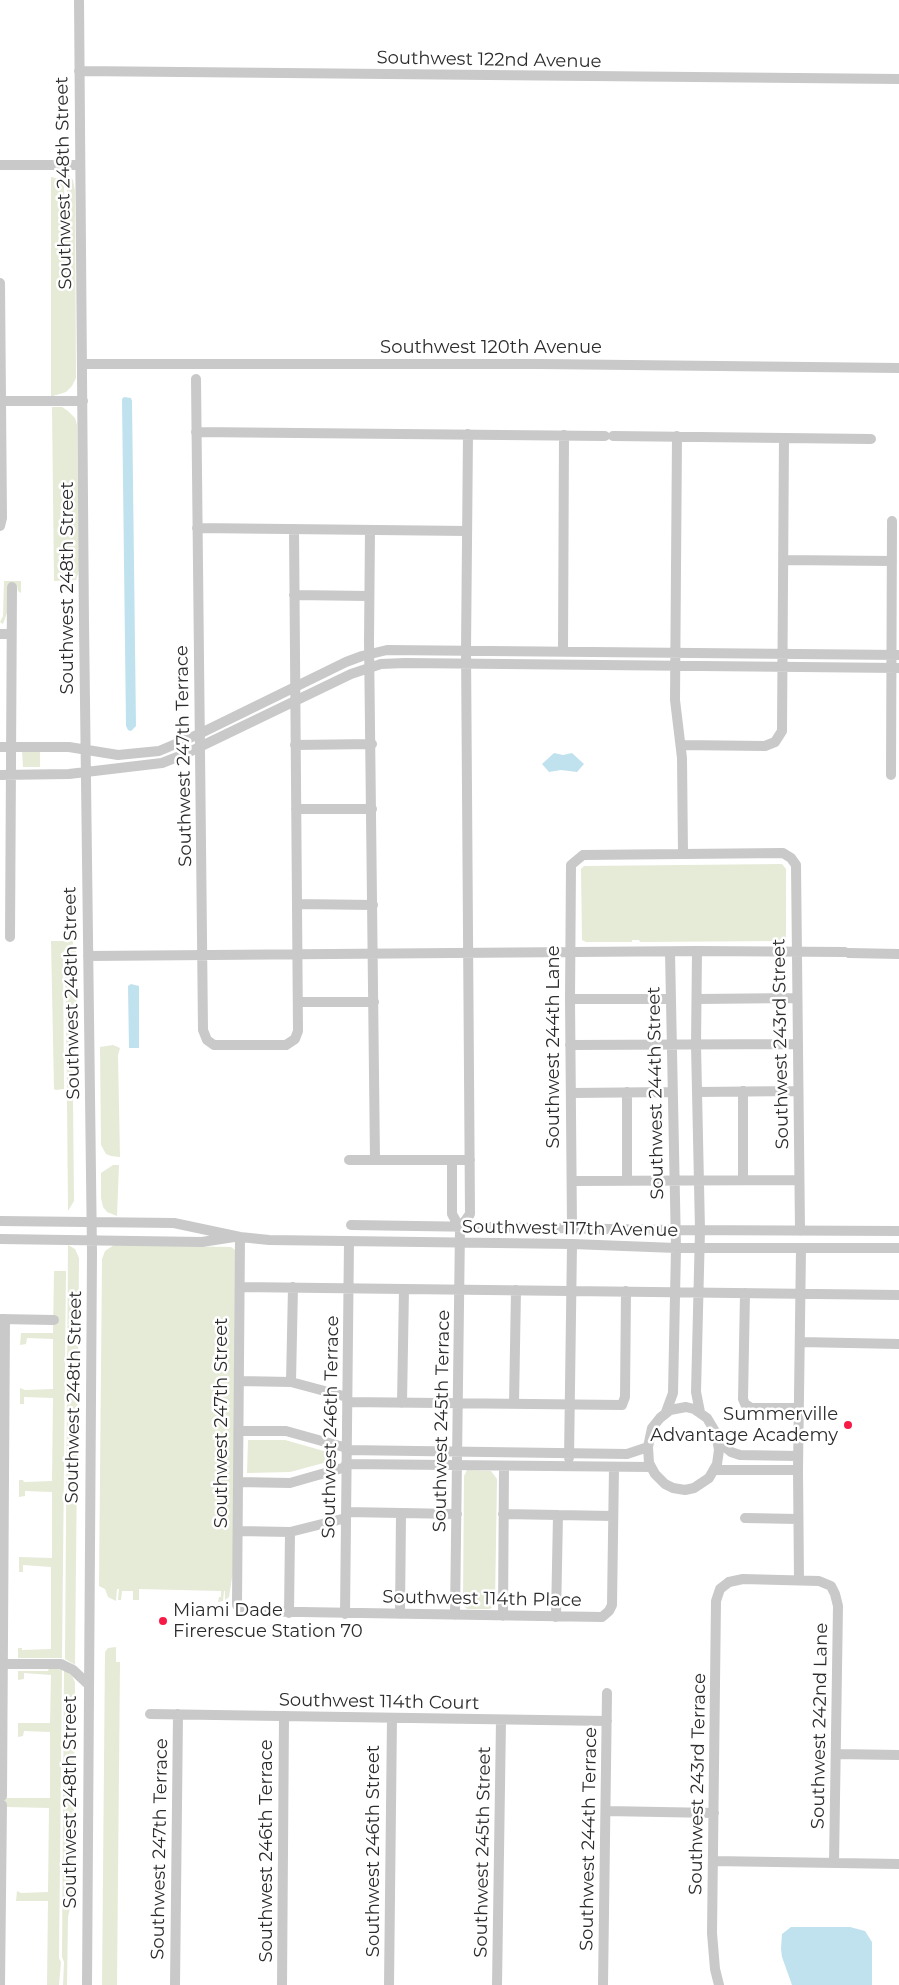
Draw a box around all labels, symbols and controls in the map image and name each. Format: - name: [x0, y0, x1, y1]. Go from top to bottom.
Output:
- street label: Southwest 122nd Avenue: [376, 47, 602, 73]
- street label: Southwest 248th Street: [51, 76, 77, 290]
- street label: Southwest 120th Avenue: [380, 337, 602, 359]
- street label: Southwest 248th Street: [57, 482, 79, 694]
- street label: Southwest 247th Terrace: [171, 645, 197, 867]
- street label: Southwest 248th Street: [59, 886, 85, 1100]
- street label: Southwest 243rd Street: [768, 938, 794, 1150]
- street label: Southwest 244th Lane: [543, 945, 565, 1149]
- street label: Southwest 244th Street: [643, 986, 669, 1200]
- street label: Southwest 117th Avenue: [462, 1216, 678, 1242]
- street label: Southwest 248th Street: [61, 1290, 87, 1504]
- street label: Southwest 245th Terrace: [429, 1310, 455, 1532]
- street label: Southwest 246th Terrace: [318, 1315, 344, 1539]
- street label: Southwest 247th Street: [211, 1318, 233, 1528]
- place label: Summerville Advantage Academy: [650, 1404, 838, 1446]
- marker: Summerville Advantage Academy: [842, 1419, 854, 1431]
- street label: Southwest 114th Place: [382, 1586, 582, 1612]
- place label: Miami Dade Firerescue Station 70: [173, 1600, 363, 1642]
- marker: Miami Dade Firerescue Station 70: [157, 1615, 169, 1627]
- street label: Southwest 242nd Lane: [807, 1623, 833, 1829]
- street label: Southwest 243rd Terrace: [685, 1673, 711, 1895]
- street label: Southwest 114th Court: [279, 1689, 479, 1715]
- street label: Southwest 248th Street: [60, 1696, 82, 1908]
- street label: Southwest 244th Terrace: [576, 1727, 602, 1951]
- street label: Southwest 247th Terrace: [147, 1738, 173, 1960]
- street label: Southwest 246th Terrace: [256, 1739, 278, 1963]
- street label: Southwest 246th Street: [363, 1745, 385, 1957]
- street label: Southwest 245th Street: [470, 1746, 496, 1958]

